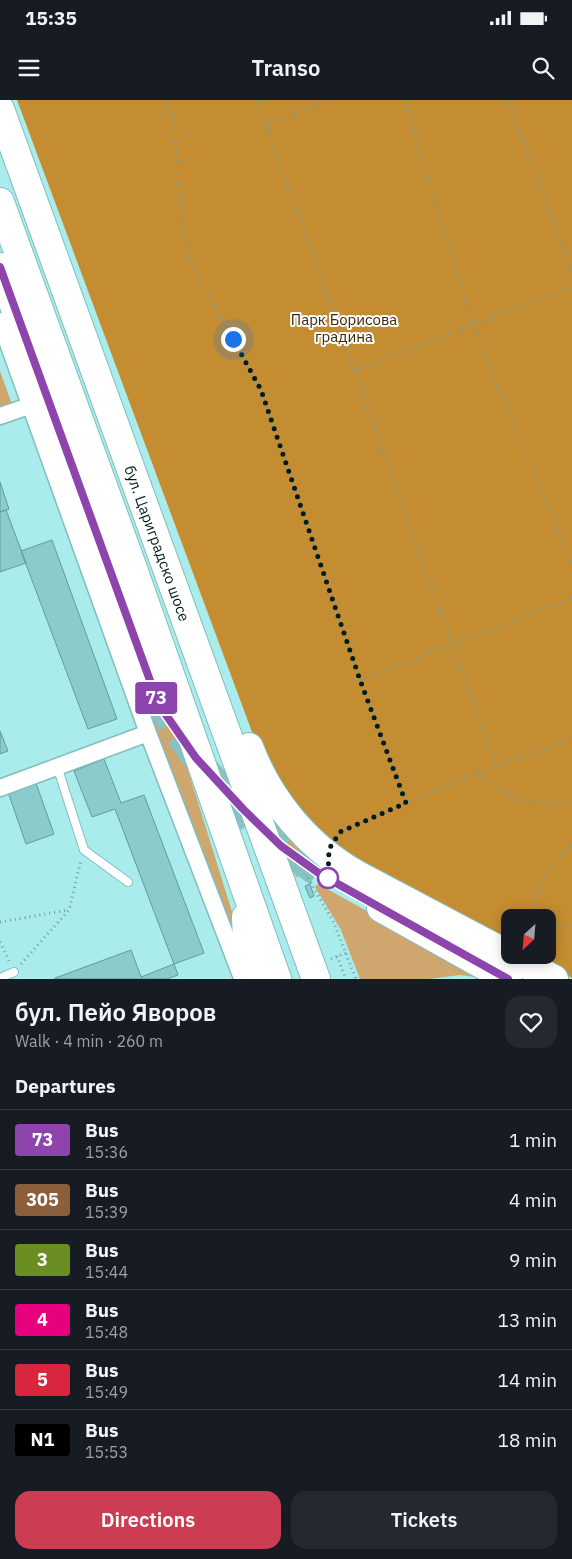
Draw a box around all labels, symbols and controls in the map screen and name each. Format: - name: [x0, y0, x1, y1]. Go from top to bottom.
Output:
- text: 15:35: [25, 6, 77, 30]
- text: Transo: [252, 53, 320, 82]
- icon: menu: [15, 54, 43, 82]
- icon: search: [529, 54, 557, 82]
- park label: Парк Борисова градина: [291, 310, 397, 346]
- your location: [221, 327, 246, 352]
- street label: бул. Цариградско шосе: [121, 463, 195, 624]
- line badge: 73: [134, 682, 178, 714]
- text: 73: [145, 686, 167, 709]
- unlabelled marker: [317, 867, 339, 889]
- north arrow: [501, 909, 556, 964]
- map controls: [501, 909, 556, 964]
- text: бул. Пейо Яворов: [15, 996, 217, 1028]
- button: heart: [505, 996, 557, 1048]
- text: Walk · 4 min · 260 m: [15, 1031, 163, 1051]
- text: Departures: [15, 1074, 115, 1098]
- text: Bus: [85, 1118, 119, 1142]
- text: 73: [32, 1128, 53, 1151]
- text: 1 min: [509, 1128, 557, 1152]
- text: 15:36: [85, 1142, 128, 1162]
- text: Bus: [85, 1178, 119, 1202]
- text: 305: [26, 1188, 59, 1211]
- text: 4 min: [509, 1188, 557, 1212]
- text: 15:39: [85, 1202, 128, 1222]
- text: Bus: [85, 1238, 119, 1262]
- text: 3: [37, 1248, 48, 1271]
- text: 9 min: [509, 1248, 557, 1272]
- text: 15:44: [85, 1262, 128, 1282]
- text: Bus: [85, 1298, 119, 1322]
- text: 4: [37, 1308, 48, 1331]
- text: 13 min: [498, 1308, 557, 1332]
- text: 15:48: [85, 1322, 128, 1342]
- text: Bus: [85, 1358, 119, 1382]
- text: 5: [37, 1368, 48, 1391]
- text: 14 min: [498, 1368, 557, 1392]
- text: 15:49: [85, 1382, 128, 1402]
- text: Bus: [85, 1418, 119, 1442]
- text: N1: [31, 1428, 54, 1451]
- text: 18 min: [498, 1428, 557, 1452]
- text: 15:53: [85, 1442, 128, 1462]
- button: Directions: [15, 1491, 281, 1549]
- button: Tickets: [291, 1491, 557, 1549]

